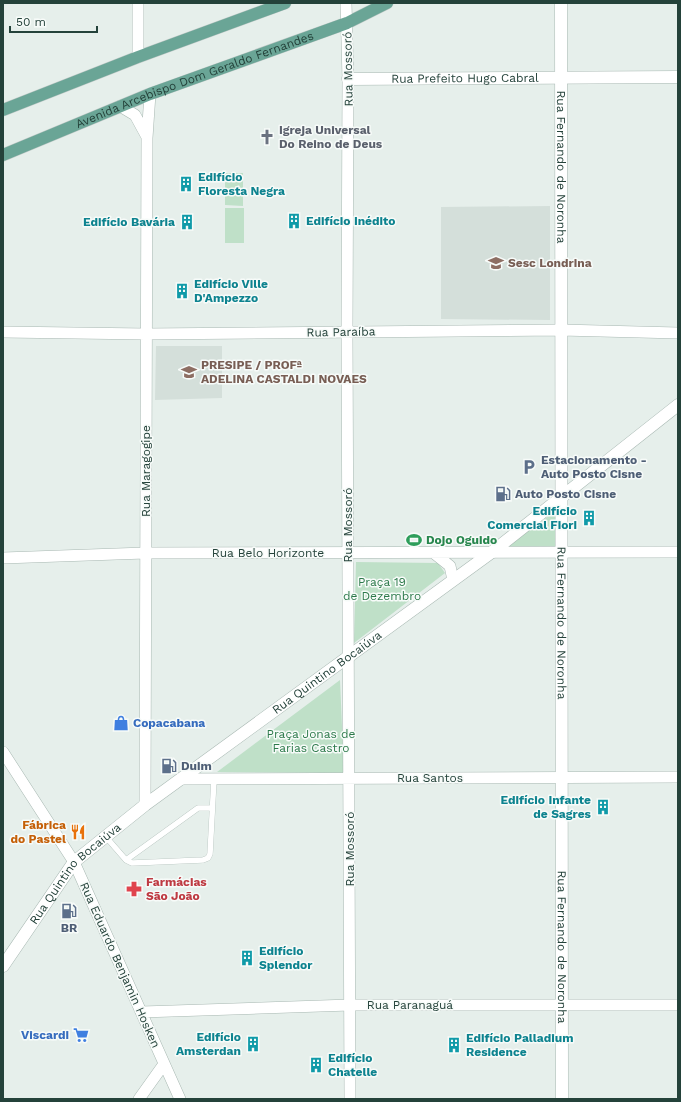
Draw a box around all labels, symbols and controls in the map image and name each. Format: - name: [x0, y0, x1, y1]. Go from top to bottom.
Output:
- scale bar: [10, 8, 97, 34]
- text: 50 m: [16, 15, 46, 29]
- street label: Avenida Arcebispo Dom Geraldo Fernandes: [74, 29, 316, 131]
- street label: Rua Mossoró: [340, 31, 356, 107]
- street label: Rua Prefeito Hugo Cabral: [391, 71, 539, 86]
- street label: Rua Fernando de Noronha: [554, 91, 568, 244]
- place label: Igreja Universal Do Reino de Deus: [279, 123, 383, 151]
- church icon: Igreja Universal Do Reino de Deus: [258, 128, 276, 146]
- place label: Edifício Floresta Negra: [198, 170, 285, 198]
- building icon: Edifício Floresta Negra: [177, 175, 195, 193]
- building icon: Edifício Inédito: [285, 212, 303, 230]
- building icon: Edifício Bavária: [178, 213, 196, 231]
- place label: Edifício Inédito: [306, 214, 396, 228]
- place label: Edifício Bavária: [83, 215, 175, 229]
- school or university icon: Sesc Londrina: [487, 254, 505, 272]
- place label: Sesc Londrina: [508, 256, 592, 270]
- place label: Edifício Ville D'Ampezzo: [194, 277, 268, 305]
- building icon: Edifício Ville D'Ampezzo: [173, 282, 191, 300]
- street label: Rua Paraíba: [306, 324, 376, 340]
- place label: PRESIPE / PROFª ADELINA CASTALDI NOVAES: [201, 358, 367, 386]
- school or university icon: PRESIPE / PROFª ADELINA CASTALDI NOVAES: [180, 363, 198, 381]
- street label: Rua Maragogipe: [139, 425, 153, 517]
- place label: Estacionamento - Auto Posto Cisne: [541, 453, 647, 481]
- parking icon: Estacionamento - Auto Posto Cisne: [520, 458, 538, 476]
- fuel station icon: Auto Posto Cisne: [494, 485, 512, 503]
- place label: Auto Posto Cisne: [515, 487, 616, 501]
- street label: Rua Mossoró: [341, 488, 355, 562]
- place label: Edifício Comercial Fiori: [487, 504, 577, 532]
- building icon: Edifício Comercial Fiori: [580, 509, 598, 527]
- sports icon: Dojo Oguido: [405, 531, 423, 549]
- place label: Dojo Oguido: [426, 533, 497, 547]
- street label: Rua Belo Horizonte: [212, 546, 324, 560]
- street label: Rua Fernando de Noronha: [554, 547, 569, 700]
- park label: Praça 19 de Dezembro: [343, 575, 421, 603]
- street label: Rua Quintino Bocaiúva: [269, 628, 384, 717]
- shop icon: Copacabana: [112, 714, 130, 732]
- place label: Copacabana: [133, 716, 205, 730]
- park label: Praça Jonas de Farias Castro: [267, 727, 355, 755]
- fuel station icon: Duim: [160, 757, 178, 775]
- place label: Duim: [181, 759, 212, 773]
- street label: Rua Santos: [397, 771, 463, 785]
- place label: Edifício Infante de Sagres: [501, 793, 592, 821]
- building icon: Edifício Infante de Sagres: [594, 798, 612, 816]
- street label: Rua Mossoró: [343, 812, 357, 886]
- place label: Fábrica do Pastel: [10, 818, 66, 846]
- street label: Rua Quintino Bocaiúva: [27, 820, 124, 927]
- restaurant icon: Fábrica do Pastel: [69, 823, 87, 841]
- street label: Rua Fernando de Noronha: [555, 871, 569, 1024]
- place label: Farmácias São João: [146, 875, 207, 903]
- street label: Rua Eduardo Benjamin Hosken: [77, 880, 163, 1050]
- pharmacy icon: Farmácias São João: [125, 880, 143, 898]
- fuel station icon: BR: [60, 902, 78, 920]
- place label: BR: [61, 921, 78, 935]
- place label: Edifício Splendor: [259, 944, 313, 972]
- building icon: Edifício Splendor: [238, 949, 256, 967]
- street label: Rua Paranaguá: [367, 998, 453, 1012]
- supermarket icon: Viscardi: [72, 1026, 90, 1044]
- place label: Viscardi: [21, 1028, 69, 1042]
- place label: Edifício Amsterdan: [176, 1030, 241, 1058]
- place label: Edifício Palladium Residence: [466, 1031, 573, 1059]
- building icon: Edifício Amsterdan: [244, 1035, 262, 1053]
- building icon: Edifício Palladium Residence: [445, 1036, 463, 1054]
- place label: Edifício Chatelle: [328, 1051, 377, 1079]
- building icon: Edifício Chatelle: [307, 1056, 325, 1074]

